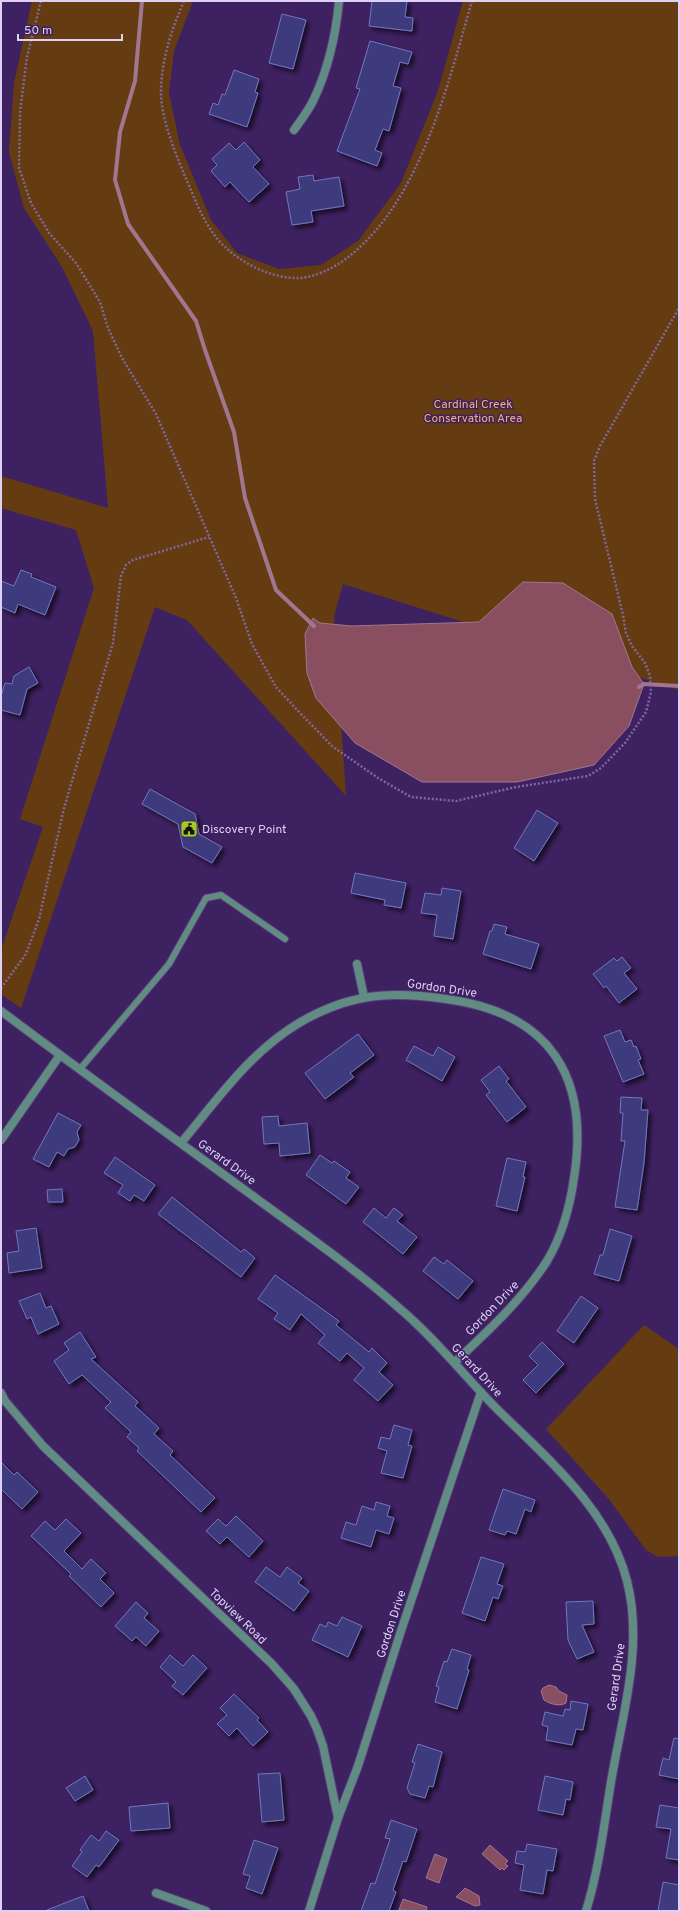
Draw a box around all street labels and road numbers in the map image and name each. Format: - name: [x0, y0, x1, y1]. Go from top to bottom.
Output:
- street label: Gordon Drive: [406, 976, 478, 1002]
- street label: Gerard Drive: [194, 1136, 259, 1189]
- street label: Gordon Drive: [462, 1278, 523, 1340]
- street label: Gerard Drive: [447, 1340, 505, 1401]
- street label: Topview Road: [205, 1585, 269, 1648]
- street label: Gordon Drive: [373, 1588, 410, 1660]
- street label: Gerard Drive: [604, 1642, 630, 1712]

